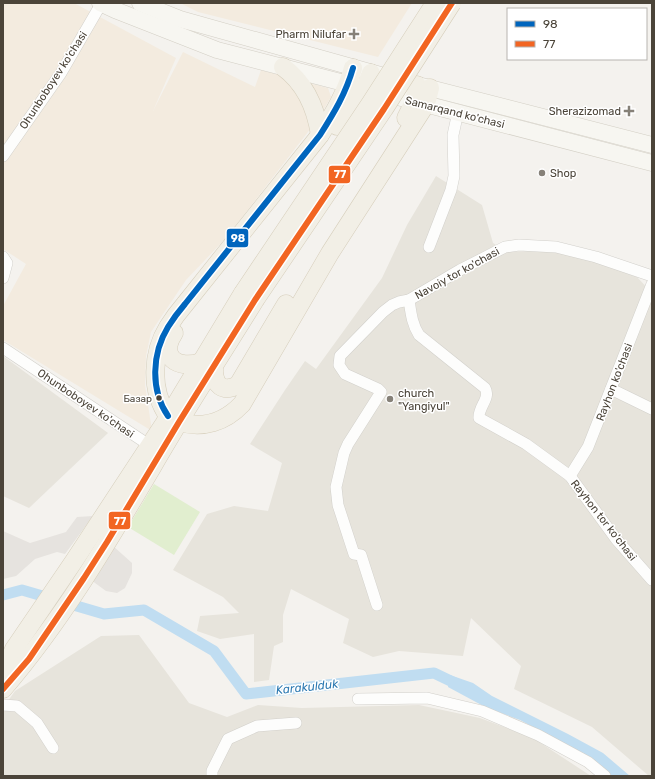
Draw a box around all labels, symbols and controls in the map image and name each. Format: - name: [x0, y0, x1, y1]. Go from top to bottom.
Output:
- legend: [507, 8, 647, 60]
- text: 98: [543, 17, 558, 31]
- place label: Pharm Nilufar: [276, 28, 347, 41]
- street label: Ohunboboyev ko'chasi: [17, 29, 90, 132]
- marker: Pharm Nilufar: [349, 29, 359, 39]
- text: 77: [543, 37, 555, 51]
- street label: Samarqand ko'chasi: [404, 94, 506, 131]
- place label: Sherazizomad: [549, 105, 621, 118]
- marker: Sherazizomad: [624, 106, 634, 116]
- line badge: 77: [328, 165, 351, 184]
- place label: Shop: [550, 167, 576, 180]
- text: 77: [334, 168, 347, 181]
- marker: Shop: [537, 168, 547, 178]
- line badge: 98: [226, 228, 249, 248]
- text: 98: [231, 232, 245, 245]
- street label: Navoiy tor ko'chasi: [413, 245, 502, 302]
- street label: Rayhon ko'chasi: [594, 341, 635, 423]
- street label: Ohunboboyev ko'chasi: [35, 366, 137, 441]
- place label: church "Yangiyul": [398, 387, 450, 413]
- place label: Базар: [123, 393, 152, 405]
- marker: Базар: [154, 393, 164, 403]
- marker: church "Yangiyul": [385, 394, 395, 404]
- street label: Rayhon tor ko'chasi: [568, 477, 639, 563]
- line badge: 77: [108, 511, 131, 530]
- text: 77: [114, 515, 127, 528]
- water label: Karakulduk: [275, 677, 340, 697]

